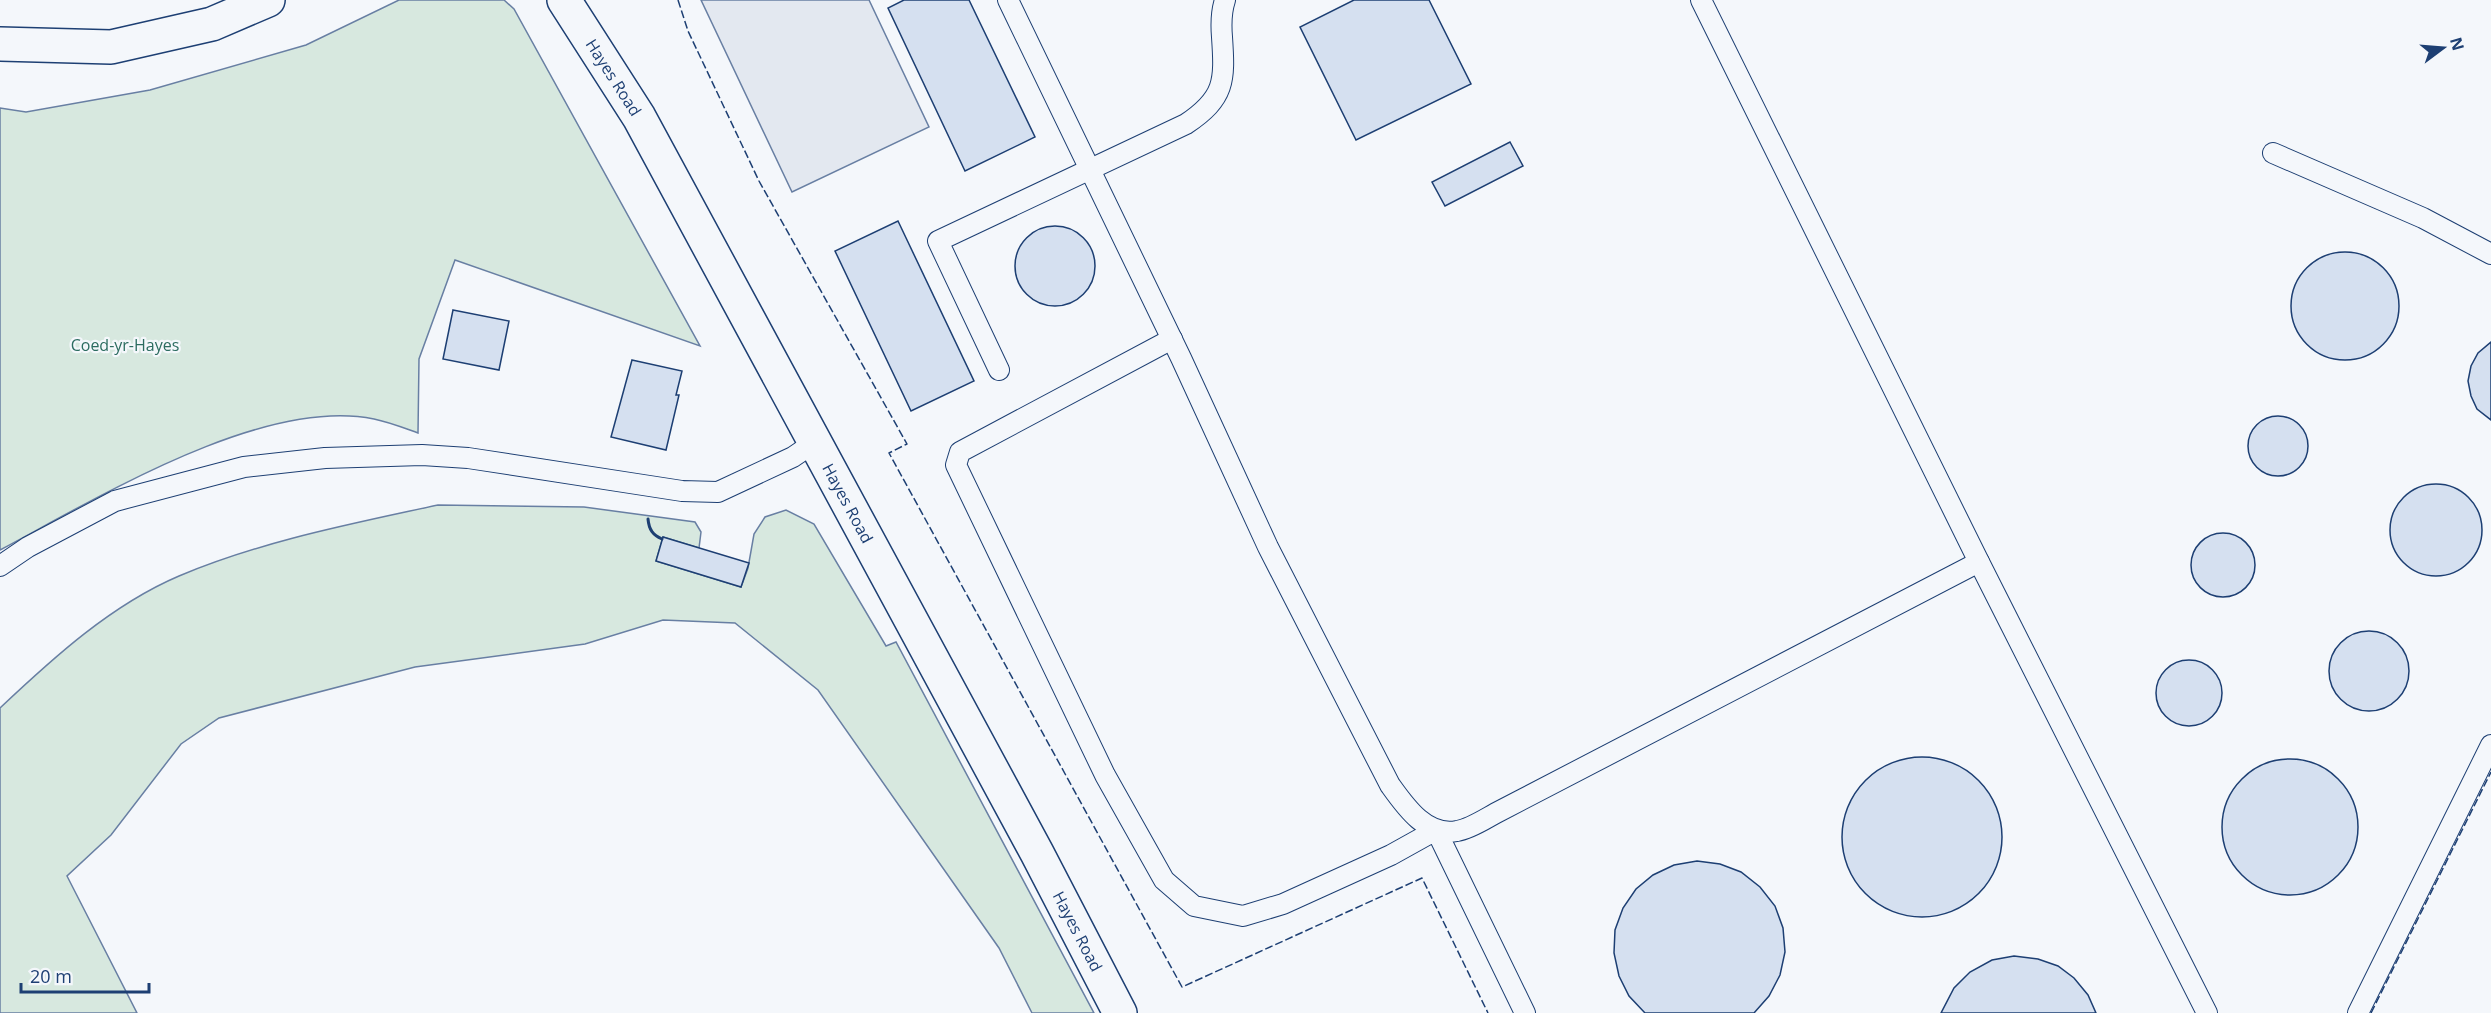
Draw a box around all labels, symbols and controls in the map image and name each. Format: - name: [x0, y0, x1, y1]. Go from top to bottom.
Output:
- north arrow: [2413, 18, 2473, 78]
- street label: Hayes Road: [581, 35, 647, 120]
- text: N: [2445, 35, 2470, 53]
- park label: Coed-yr-Hayes: [71, 334, 179, 356]
- street label: Hayes Road: [817, 459, 878, 547]
- street label: Hayes Road: [1048, 887, 1108, 975]
- scale bar: [21, 956, 148, 994]
- text: 20 m: [30, 964, 72, 988]

